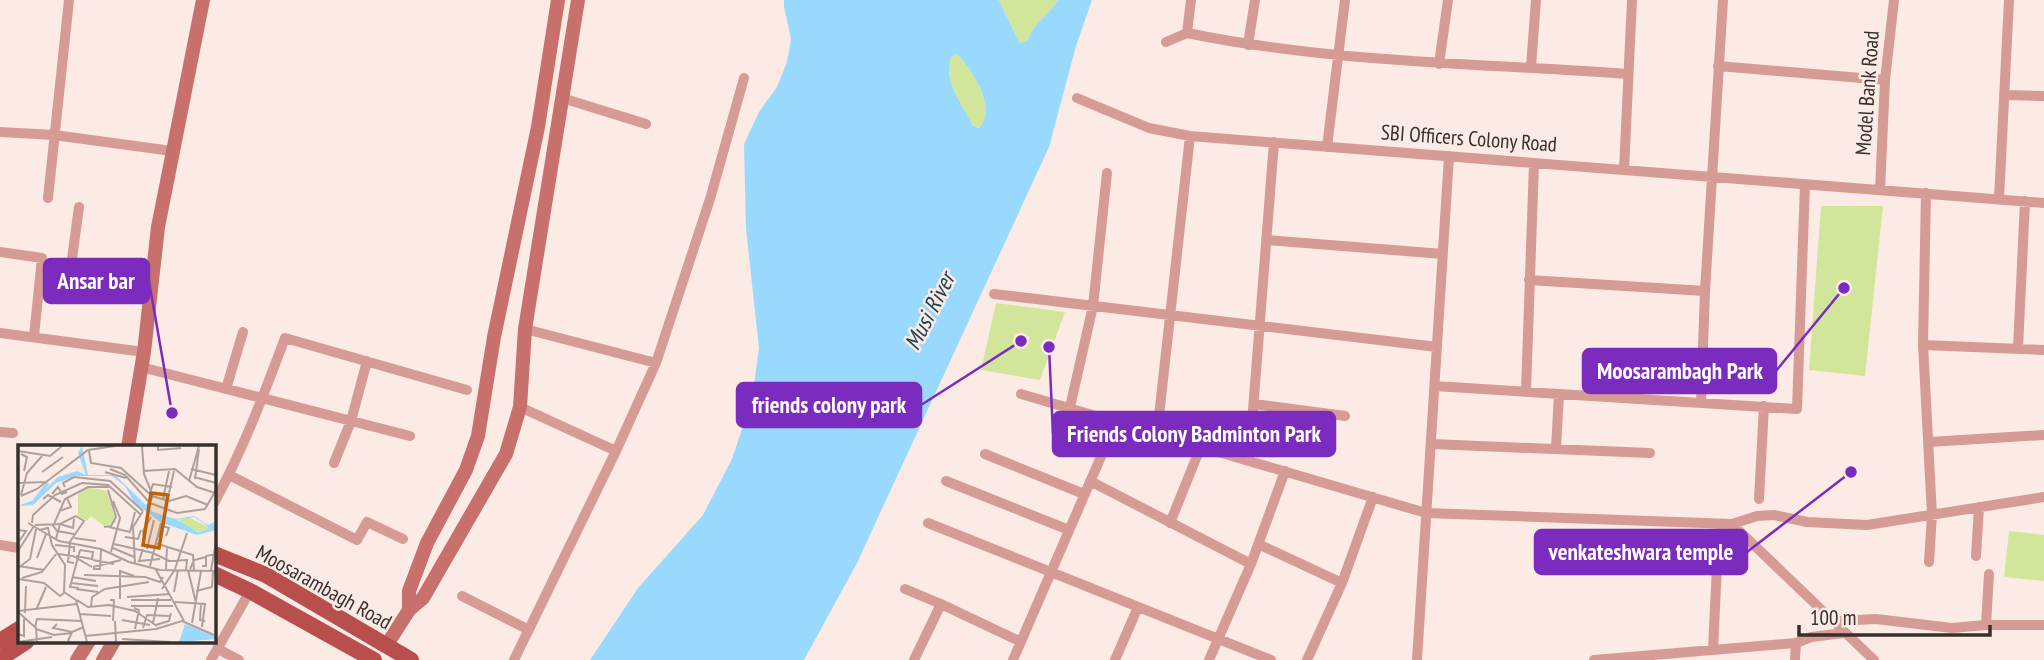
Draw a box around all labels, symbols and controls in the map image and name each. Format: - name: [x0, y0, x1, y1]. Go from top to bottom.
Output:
- street label: Model Bank Road: [1849, 30, 1885, 156]
- street label: SBI Officers Colony Road: [1380, 118, 1558, 158]
- callout: Ansar bar: [44, 259, 149, 303]
- water label: Musi River: [897, 264, 962, 355]
- text: Ansar bar: [56, 266, 135, 295]
- callout: Moosarambagh Park: [1583, 349, 1776, 393]
- text: Moosarambagh Park: [1597, 356, 1763, 385]
- callout: friends colony park: [737, 383, 921, 427]
- text: friends colony park: [752, 390, 907, 419]
- callout: Friends Colony Badminton Park: [1053, 412, 1335, 456]
- text: Friends Colony Badminton Park: [1067, 419, 1321, 448]
- inset map: [18, 445, 215, 642]
- callout: venkateshwara temple: [1535, 530, 1747, 574]
- text: venkateshwara temple: [1548, 537, 1734, 566]
- street label: Moosarambagh Road: [251, 539, 397, 635]
- scale bar: [1799, 594, 1990, 638]
- text: 100 m: [1810, 604, 1856, 631]

